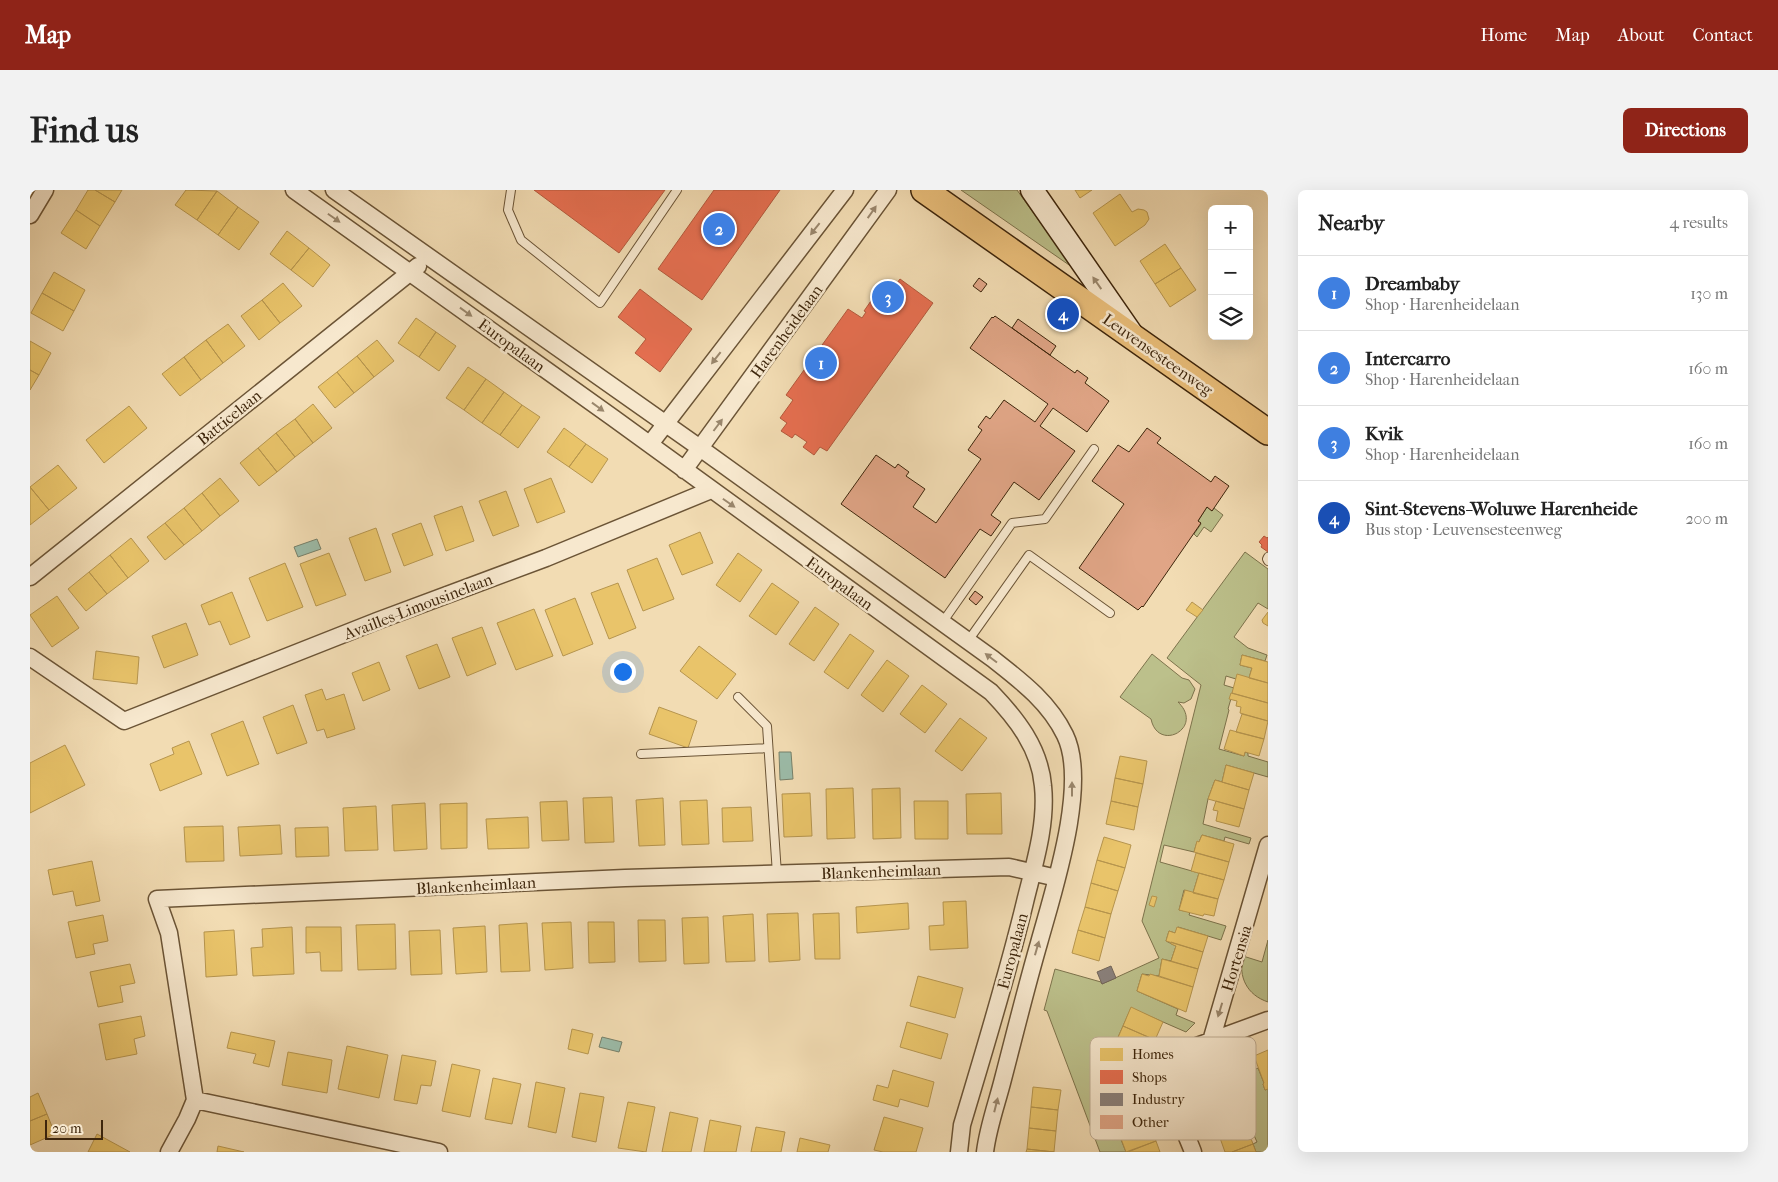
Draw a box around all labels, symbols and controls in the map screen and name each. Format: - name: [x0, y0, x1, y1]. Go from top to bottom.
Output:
- text: Map: [25, 21, 71, 49]
- text: Home: [1480, 25, 1527, 46]
- text: Map: [1555, 25, 1590, 46]
- text: About: [1618, 25, 1664, 46]
- text: Contact: [1692, 25, 1753, 46]
- button: Directions: [1623, 108, 1748, 153]
- text: Find us: [30, 110, 139, 151]
- map controls: [1208, 205, 1253, 340]
- button: +: [1208, 205, 1253, 250]
- one-way arrow: [867, 206, 877, 219]
- pin: 2: [703, 210, 735, 248]
- text: Nearby: [1318, 211, 1384, 235]
- one-way arrow: [327, 213, 341, 223]
- text: 4 results: [1670, 213, 1728, 232]
- one-way arrow: [810, 222, 821, 235]
- button: −: [1208, 250, 1253, 295]
- text: Dreambaby: [1365, 273, 1460, 295]
- one-way arrow: [1092, 277, 1102, 290]
- pin: 3: [872, 278, 904, 316]
- street label: Harenheidelaan: [746, 280, 827, 382]
- text: 1: [1331, 284, 1337, 303]
- text: 130 m: [1690, 284, 1728, 303]
- pin: 4: [1047, 295, 1079, 333]
- button: layers: [1208, 295, 1253, 340]
- text: Shop · Harenheidelaan: [1365, 295, 1520, 314]
- one-way arrow: [459, 307, 473, 317]
- street label: Leuvensesteenweg: [1099, 309, 1217, 400]
- street label: Europalaan: [474, 315, 550, 377]
- pin: 1: [805, 344, 837, 382]
- text: Intercarro: [1365, 348, 1450, 370]
- one-way arrow: [711, 351, 722, 364]
- text: 2: [1330, 359, 1338, 378]
- text: 160 m: [1688, 359, 1728, 378]
- text: Shop · Harenheidelaan: [1365, 370, 1520, 389]
- street label: Batticelaan: [193, 385, 266, 449]
- one-way arrow: [591, 402, 605, 412]
- one-way arrow: [712, 419, 723, 432]
- text: Kvik: [1365, 423, 1403, 445]
- text: 3: [1331, 434, 1337, 453]
- text: 160 m: [1688, 434, 1728, 453]
- text: Shop · Harenheidelaan: [1365, 445, 1520, 464]
- one-way arrow: [722, 498, 736, 508]
- text: Sint-Stevens-Woluwe Harenheide: [1365, 498, 1638, 520]
- text: 4: [1329, 509, 1339, 528]
- text: 200 m: [1685, 509, 1728, 528]
- text: Bus stop · Leuvensesteenweg: [1365, 520, 1562, 539]
- street label: Europalaan: [802, 553, 878, 615]
- street label: Availles-Limousinelaan: [340, 569, 496, 644]
- one-way arrow: [984, 653, 998, 663]
- your location: [610, 659, 636, 685]
- one-way arrow: [1068, 781, 1076, 797]
- street label: Blankenheimlaan: [821, 860, 942, 883]
- street label: Blankenheimlaan: [416, 873, 537, 898]
- street label: Europalaan: [993, 910, 1032, 991]
- street label: Hortensia: [1217, 922, 1256, 994]
- one-way arrow: [1034, 940, 1042, 955]
- one-way arrow: [1215, 1002, 1223, 1017]
- legend: [1090, 1037, 1256, 1140]
- text: Homes: [1132, 1046, 1174, 1063]
- text: Shops: [1132, 1069, 1167, 1086]
- text: Industry: [1132, 1091, 1185, 1108]
- one-way arrow: [993, 1097, 1001, 1112]
- text: Other: [1132, 1114, 1169, 1131]
- scale bar: [45, 1117, 102, 1140]
- text: 20 m: [52, 1120, 82, 1137]

